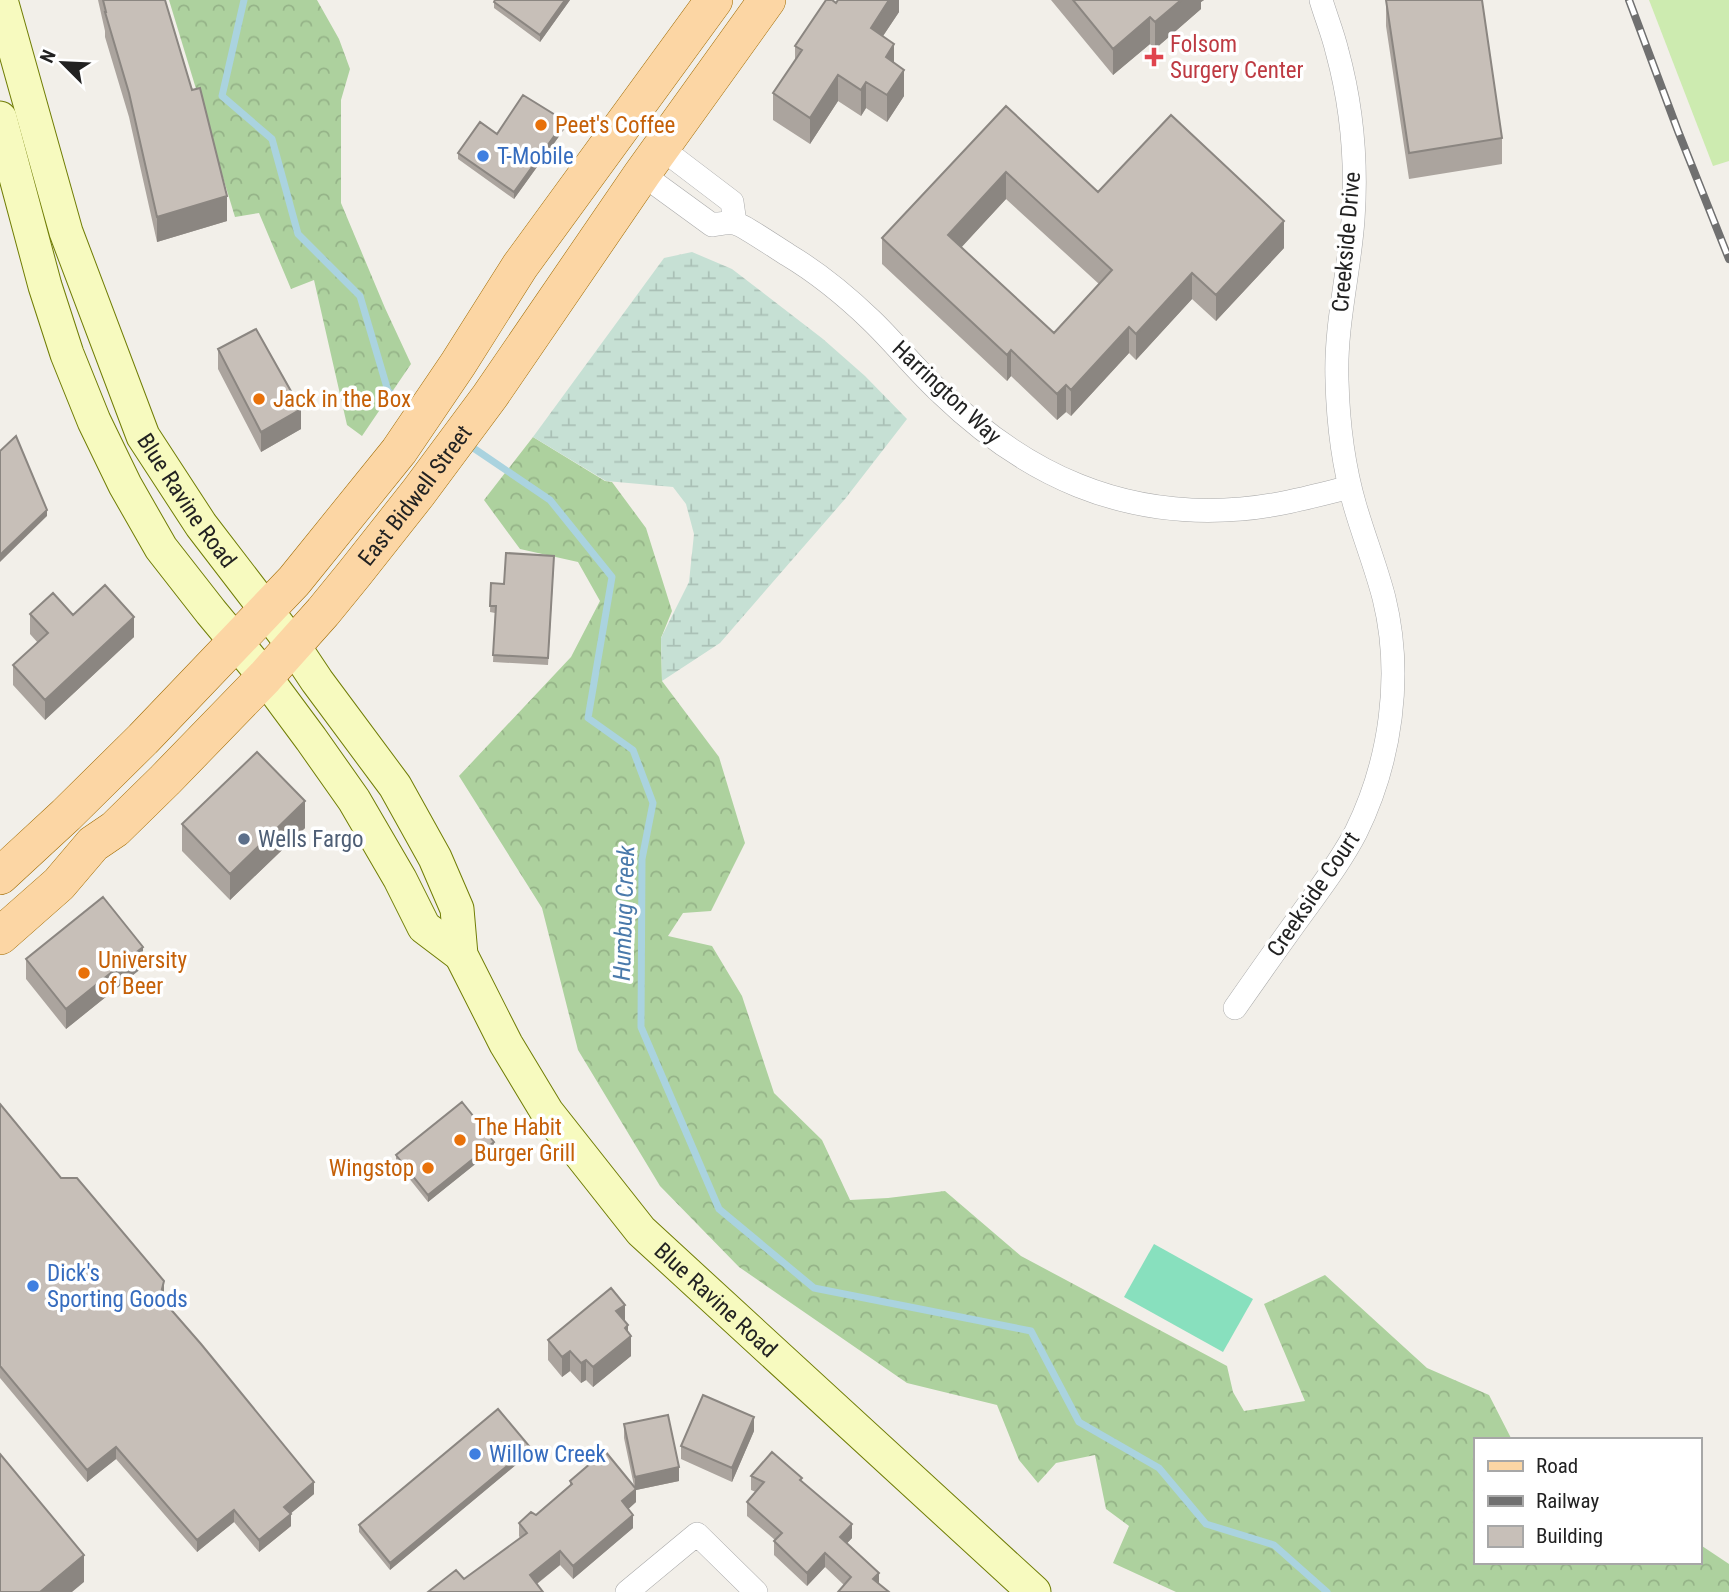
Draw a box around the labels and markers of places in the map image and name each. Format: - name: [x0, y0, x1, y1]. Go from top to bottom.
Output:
- place label: Folsom Surgery Center: [1170, 31, 1304, 84]
- marker: Folsom Surgery Center: [1144, 47, 1164, 67]
- place label: Peet's Coffee: [555, 112, 675, 139]
- marker: Peet's Coffee: [533, 117, 549, 133]
- place label: T-Mobile: [497, 143, 574, 170]
- marker: T-Mobile: [475, 148, 491, 164]
- place label: Jack in the Box: [273, 386, 411, 413]
- marker: Jack in the Box: [251, 391, 267, 407]
- place label: Wells Fargo: [258, 826, 364, 853]
- marker: Wells Fargo: [236, 831, 252, 847]
- place label: University of Beer: [98, 947, 187, 1000]
- marker: University of Beer: [76, 965, 92, 981]
- place label: The Habit Burger Grill: [474, 1114, 575, 1167]
- marker: The Habit Burger Grill: [452, 1132, 468, 1148]
- place label: Wingstop: [329, 1155, 414, 1182]
- marker: Wingstop: [420, 1160, 436, 1176]
- place label: Dick's Sporting Goods: [47, 1260, 188, 1313]
- marker: Dick's Sporting Goods: [25, 1278, 41, 1294]
- place label: Willow Creek: [489, 1441, 607, 1468]
- marker: Willow Creek: [467, 1446, 483, 1462]

